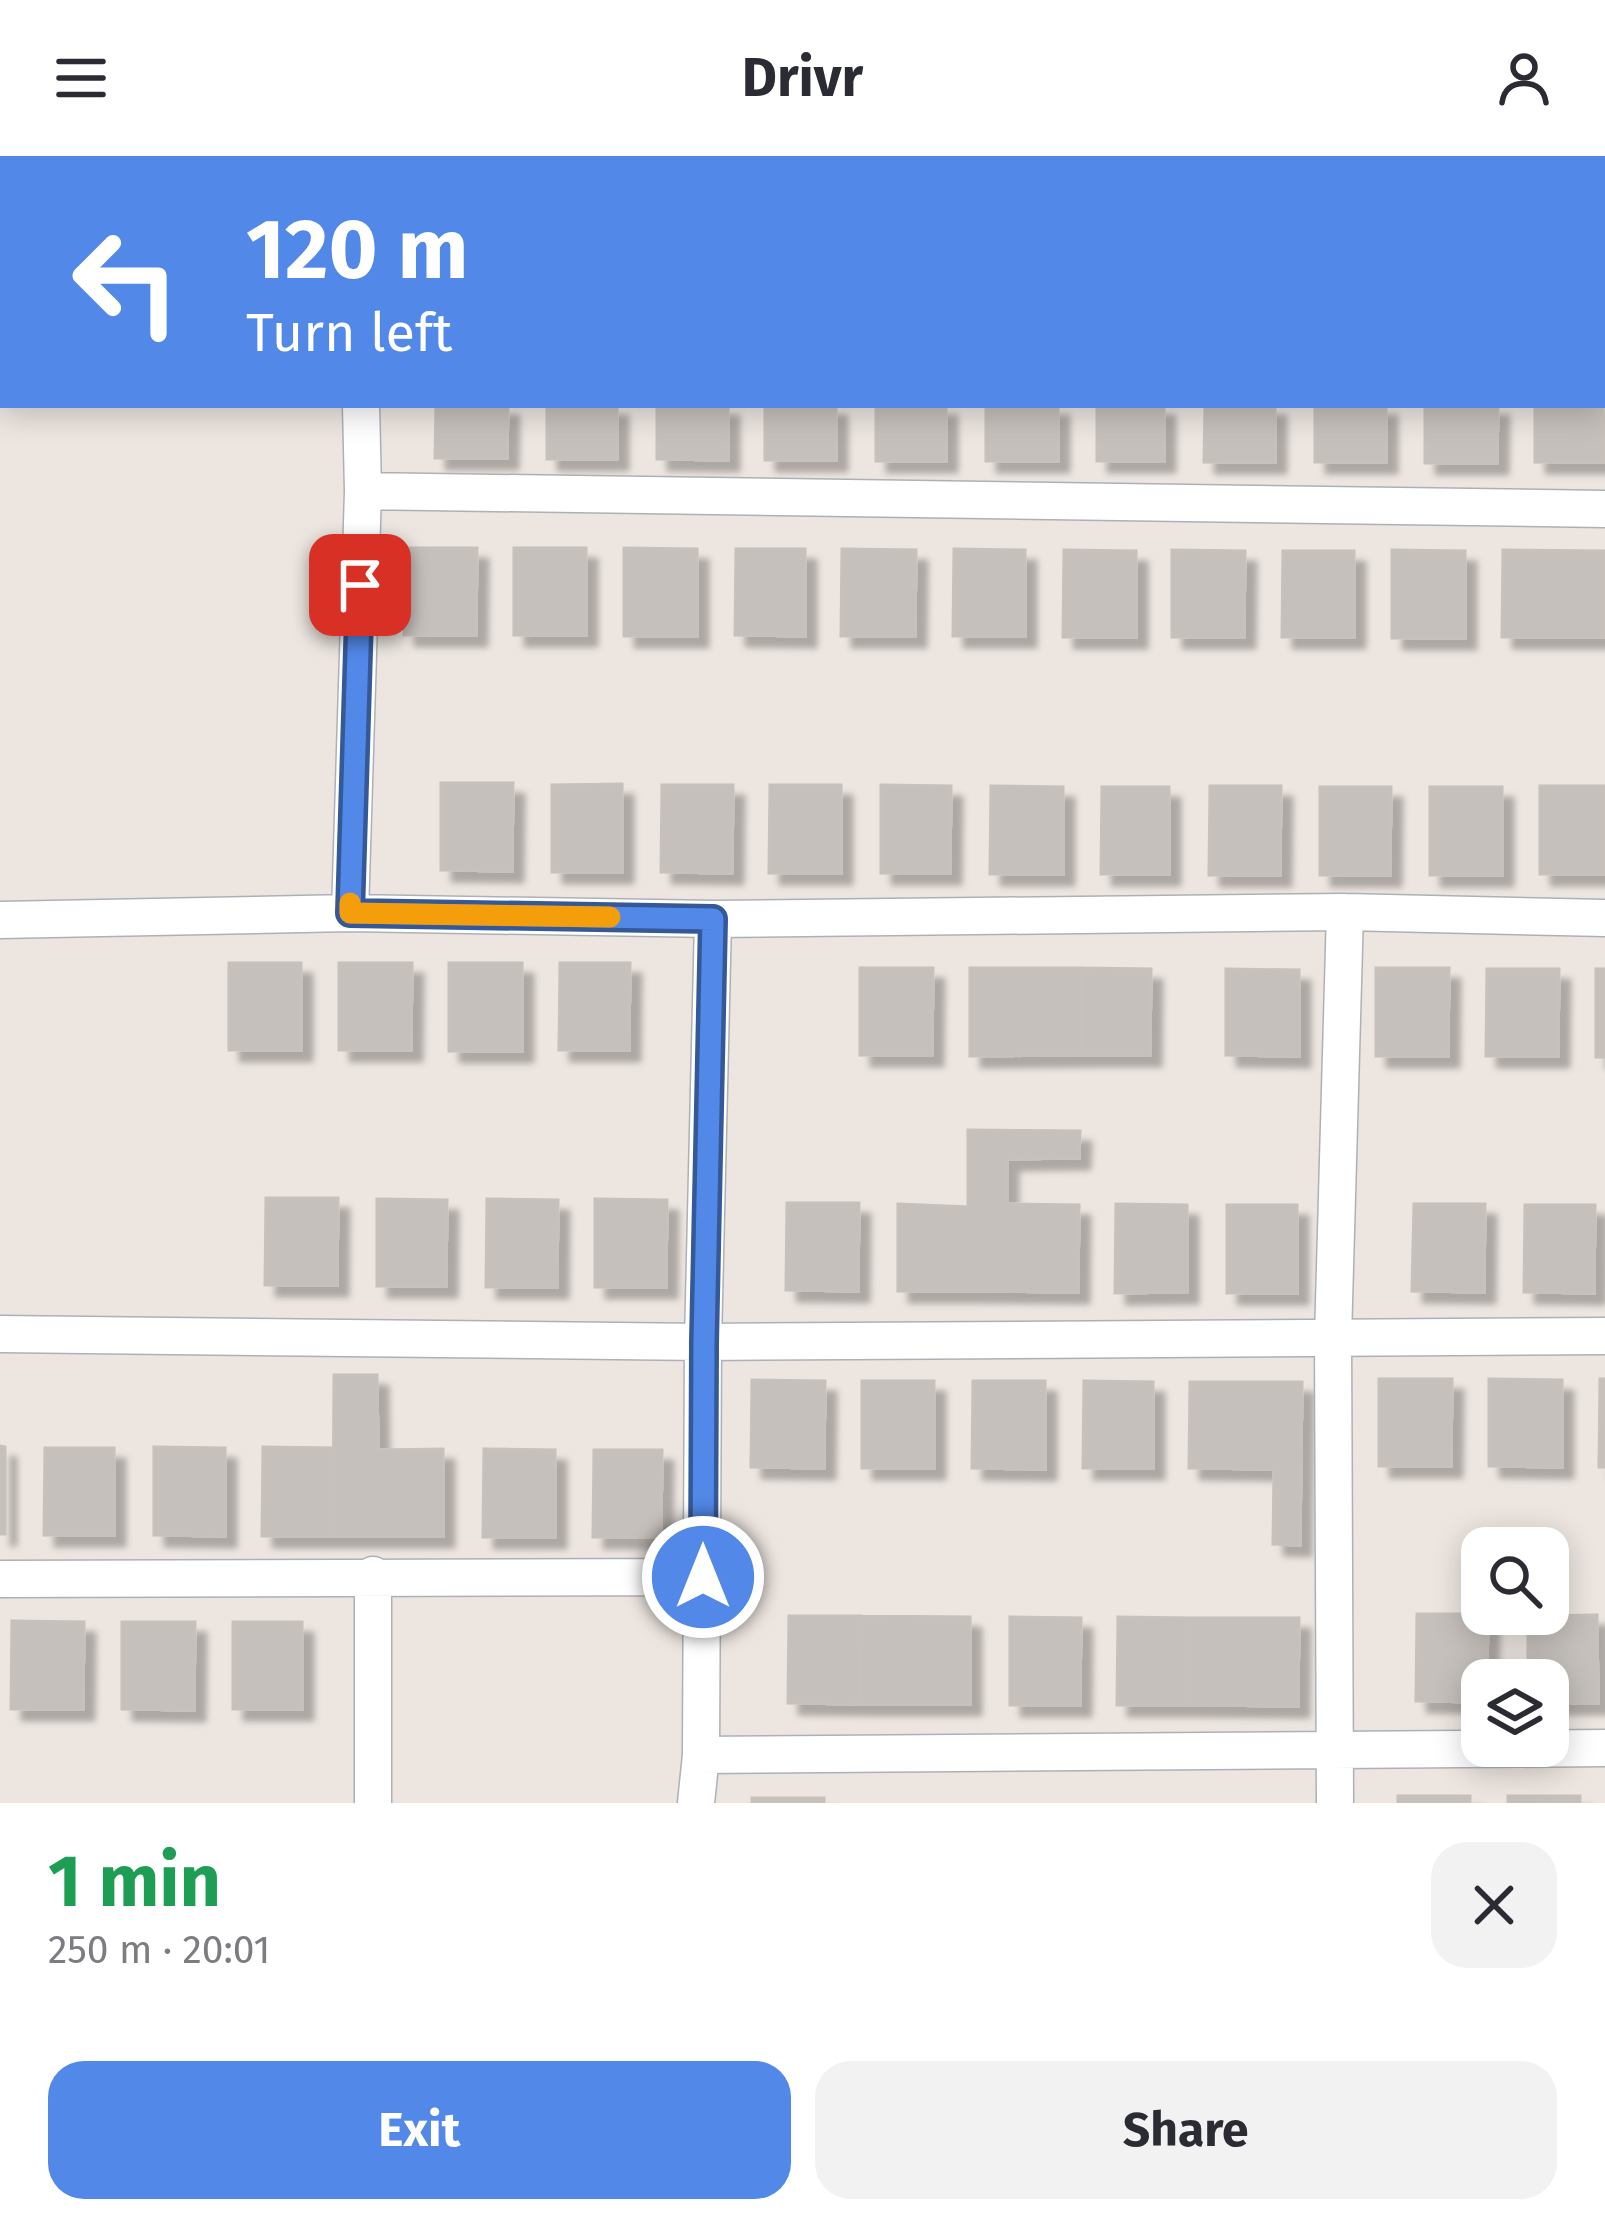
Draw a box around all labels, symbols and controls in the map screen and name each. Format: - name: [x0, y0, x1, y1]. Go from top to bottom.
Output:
- icon: menu: [48, 45, 114, 111]
- icon: person: [1491, 45, 1557, 111]
- text: Drivr: [742, 46, 863, 110]
- text: 120 m: [246, 199, 468, 300]
- icon: left: [48, 204, 204, 360]
- text: Turn left: [246, 301, 453, 365]
- pin: [309, 534, 411, 636]
- icon: arrive: [327, 552, 393, 618]
- position arrow: [640, 1514, 766, 1640]
- map controls: [1461, 1527, 1569, 1767]
- button: search: [1461, 1527, 1569, 1635]
- button: layers: [1461, 1659, 1569, 1767]
- text: 1 min: [48, 1839, 221, 1925]
- button: close: [1431, 1842, 1557, 1968]
- text: 250 m · 20:01: [48, 1927, 271, 1973]
- button: Exit: [48, 2061, 791, 2199]
- button: Share: [815, 2061, 1557, 2199]

